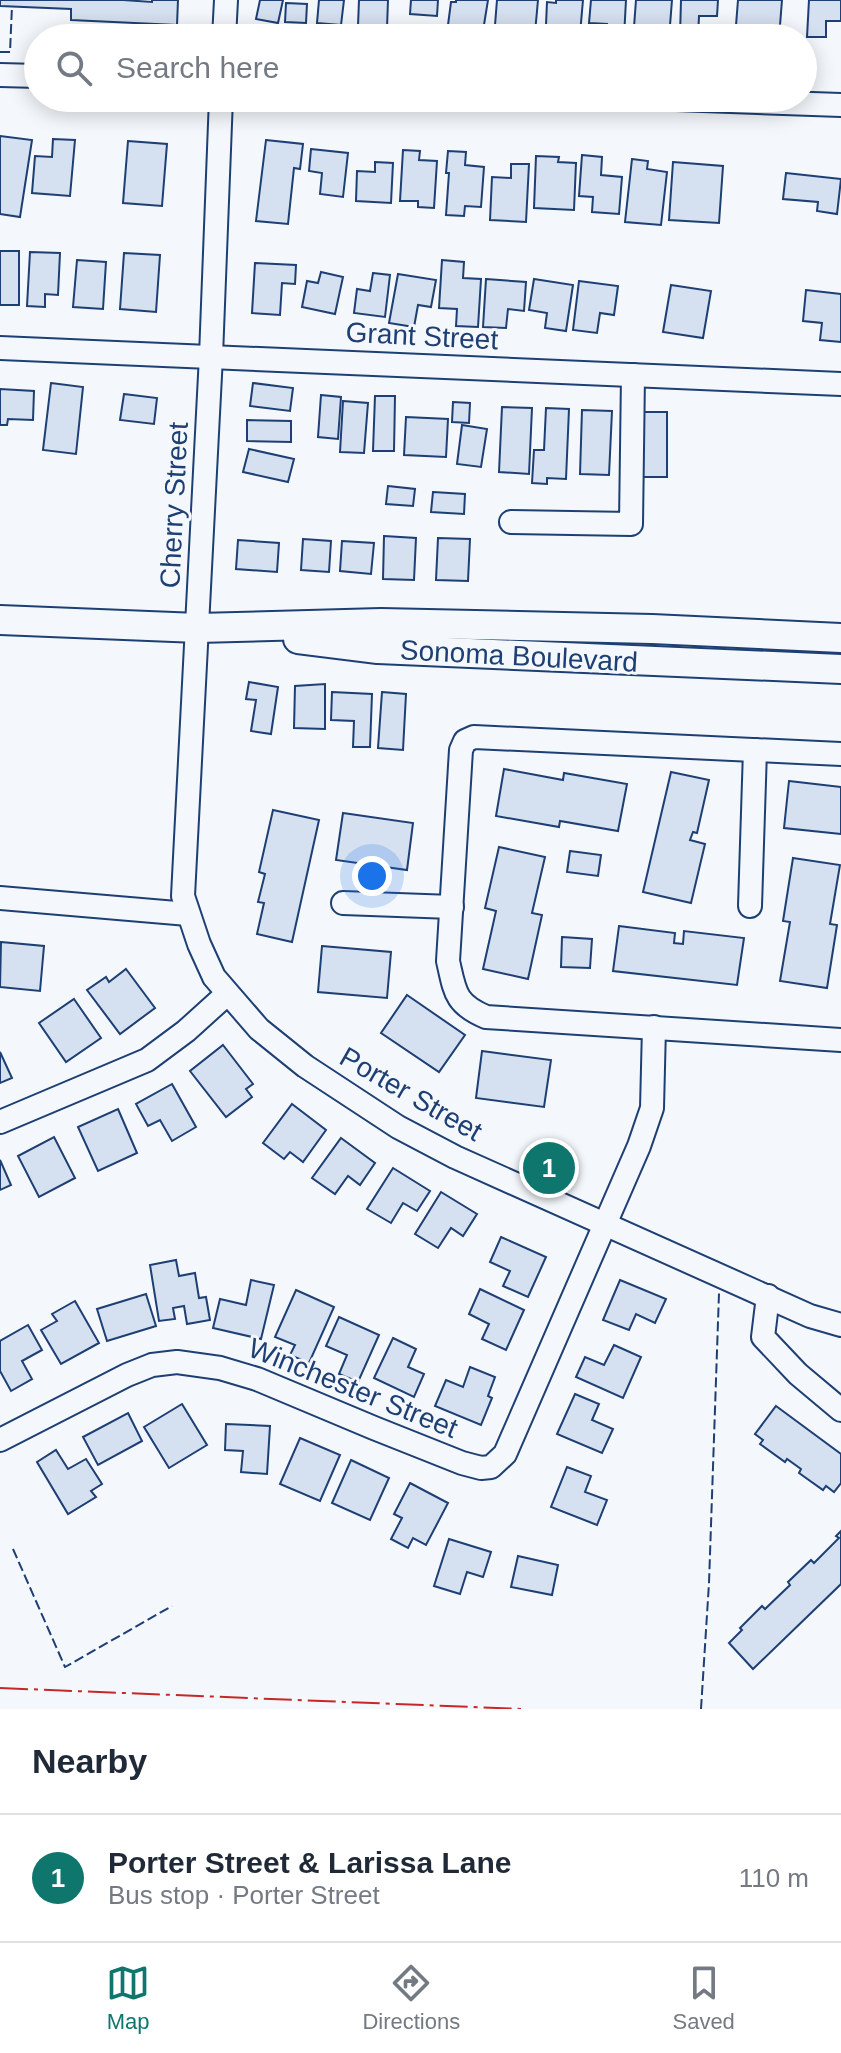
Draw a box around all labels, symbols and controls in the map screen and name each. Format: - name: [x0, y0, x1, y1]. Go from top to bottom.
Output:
- search box: [24, 24, 817, 112]
- icon: search: [52, 46, 96, 90]
- text: Search here: [116, 51, 279, 84]
- street label: Grant Street: [345, 317, 499, 355]
- street label: Cherry Street: [154, 421, 194, 589]
- street label: Sonoma Boulevard: [399, 634, 639, 678]
- your location: [352, 856, 392, 896]
- street label: Porter Street: [335, 1041, 488, 1147]
- pin: 1: [523, 1138, 575, 1198]
- street label: Winchester Street: [244, 1332, 462, 1444]
- text: Nearby: [32, 1742, 147, 1780]
- text: Porter Street & Larissa Lane: [108, 1846, 512, 1879]
- text: 1: [51, 1863, 65, 1893]
- text: 110 m: [739, 1863, 809, 1893]
- text: Bus stop · Porter Street: [108, 1880, 380, 1910]
- tab: Map: [106, 1961, 150, 2035]
- tab: Directions: [362, 1961, 460, 2035]
- tab: Saved: [672, 1961, 735, 2035]

